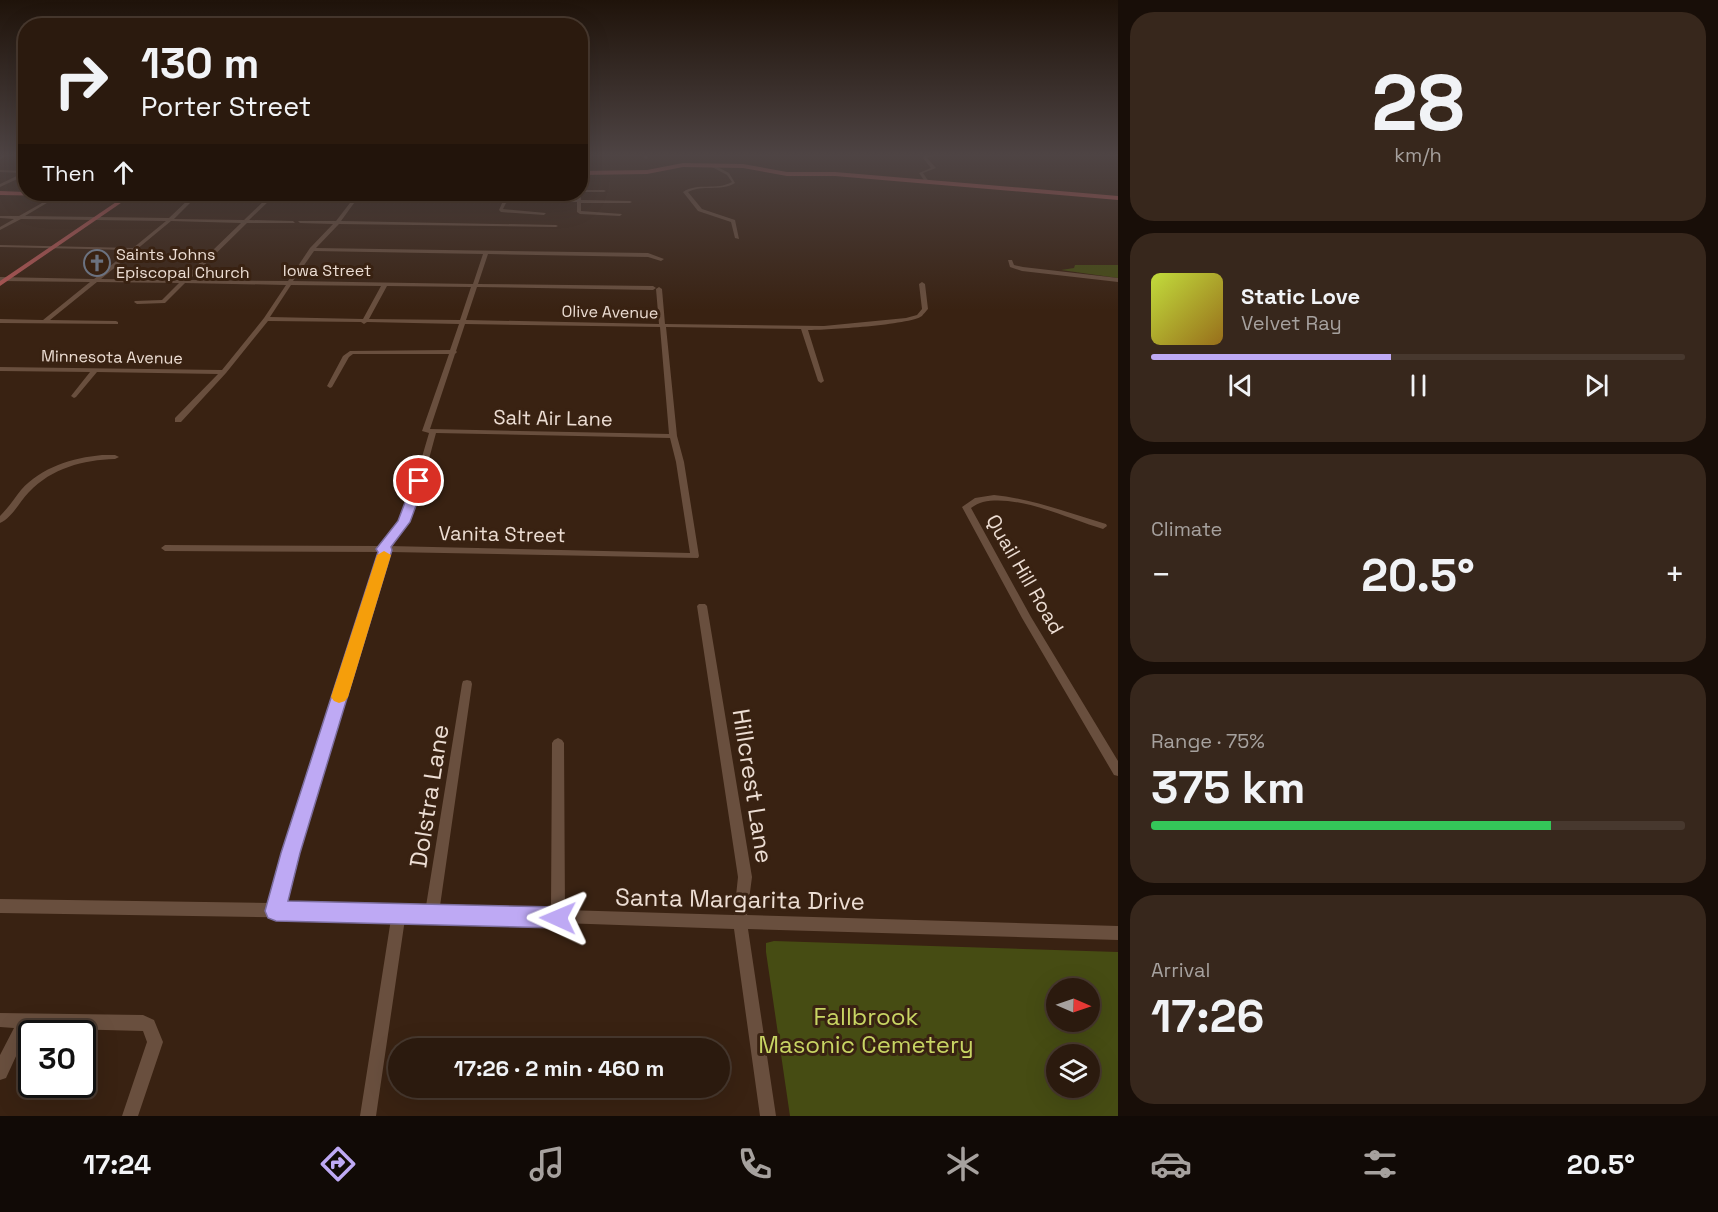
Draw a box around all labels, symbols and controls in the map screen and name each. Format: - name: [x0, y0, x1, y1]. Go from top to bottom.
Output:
- text: 130 m: [141, 37, 259, 90]
- icon: right: [42, 42, 120, 120]
- text: 28: [1371, 53, 1465, 153]
- text: Porter Street: [141, 89, 311, 124]
- text: km/h: [1394, 142, 1442, 168]
- icon: ahead: [107, 156, 140, 189]
- text: Then: [42, 159, 95, 187]
- place label: Saints Johns Episcopal Church: [116, 244, 250, 283]
- church icon: Saints Johns Episcopal Church: [82, 248, 112, 278]
- street label: Iowa Street: [283, 260, 371, 281]
- text: Static Love: [1241, 282, 1360, 310]
- street label: Olive Avenue: [561, 301, 659, 323]
- text: Velvet Ray: [1241, 310, 1342, 336]
- street label: Minnesota Avenue: [41, 345, 183, 369]
- icon: previous: [1224, 369, 1257, 402]
- icon: pause: [1402, 369, 1435, 402]
- icon: next: [1580, 369, 1613, 402]
- street label: Salt Air Lane: [493, 404, 613, 432]
- pin: [393, 455, 444, 506]
- icon: arrive: [402, 464, 435, 497]
- street label: Quail Hill Road: [980, 509, 1070, 639]
- text: Climate: [1151, 516, 1222, 542]
- street label: Vanita Street: [438, 520, 566, 548]
- text: 20.5°: [1361, 547, 1475, 604]
- text: −: [1151, 554, 1171, 596]
- text: +: [1665, 554, 1685, 596]
- street label: Hillcrest Lane: [725, 707, 781, 865]
- street label: Dolstra Lane: [402, 722, 456, 870]
- text: Range · 75%: [1151, 728, 1265, 754]
- text: 375 km: [1151, 759, 1306, 816]
- street label: Santa Margarita Drive: [615, 881, 865, 917]
- position arrow: [526, 886, 590, 950]
- text: Arrival: [1151, 957, 1210, 983]
- north arrow: [1046, 978, 1100, 1032]
- map controls: [1046, 978, 1100, 1098]
- text: 17:26: [1151, 988, 1264, 1045]
- park label: Fallbrook Masonic Cemetery: [758, 1001, 974, 1060]
- speed limit sign: 30: [18, 1020, 96, 1098]
- button: layers: [1046, 1044, 1100, 1098]
- text: 17:26 · 2 min · 460 m: [454, 1054, 664, 1082]
- icon: directions: [317, 1143, 359, 1185]
- icon: music: [526, 1143, 568, 1185]
- icon: phone: [734, 1143, 776, 1185]
- icon: climate: [942, 1143, 984, 1185]
- icon: car: [1150, 1143, 1192, 1185]
- icon: filters: [1359, 1143, 1401, 1185]
- text: 17:24: [83, 1147, 151, 1182]
- text: 20.5°: [1567, 1147, 1635, 1182]

